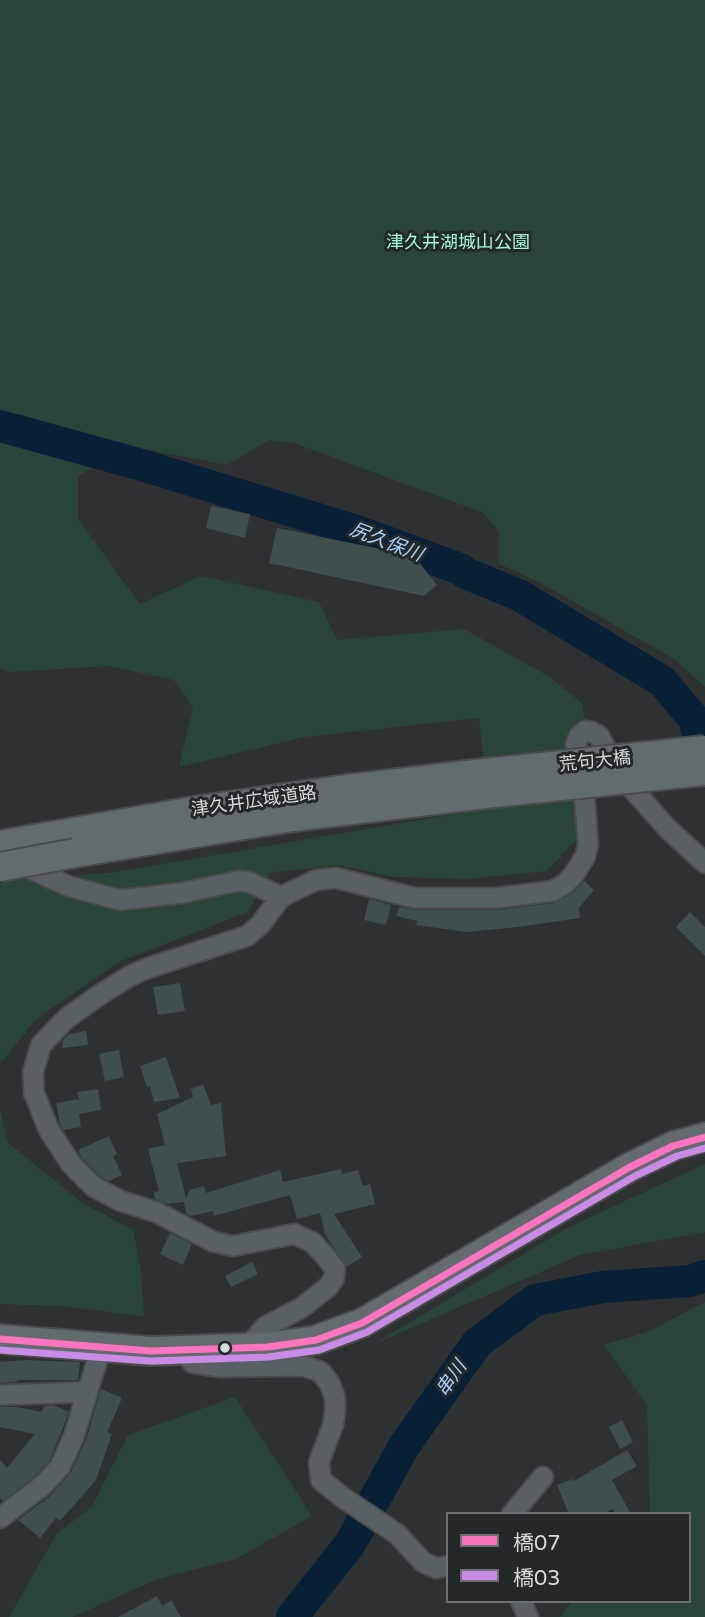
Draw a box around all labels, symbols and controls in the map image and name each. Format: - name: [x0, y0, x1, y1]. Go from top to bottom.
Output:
- park label: 津久井湖城山公園: [386, 232, 530, 254]
- water label: 尻久保川: [346, 519, 426, 567]
- street label: 荒句大橋: [558, 747, 632, 777]
- street label: 津久井広域道路: [190, 783, 318, 821]
- unlabelled marker: [218, 1341, 232, 1355]
- water label: 串川: [432, 1357, 472, 1401]
- legend: [446, 1512, 691, 1603]
- text: 橋07: [513, 1531, 560, 1556]
- text: 橋03: [513, 1566, 560, 1591]

